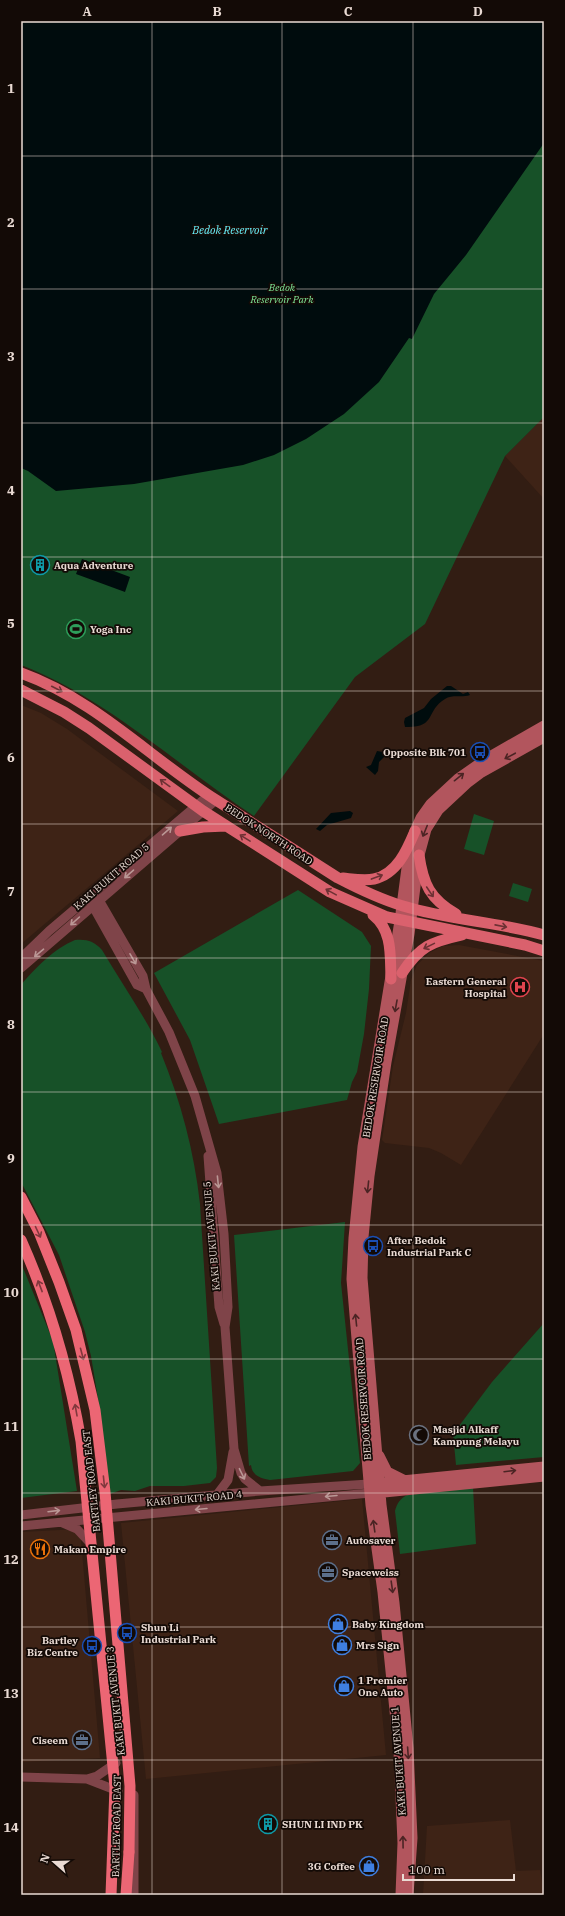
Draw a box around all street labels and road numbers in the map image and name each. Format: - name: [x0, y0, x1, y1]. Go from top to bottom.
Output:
- street label: BEDOK NORTH ROAD: [222, 801, 315, 868]
- street label: KAKI BUKIT ROAD 5: [71, 840, 152, 913]
- street label: BEDOK RESERVOIR ROAD: [360, 1016, 391, 1138]
- street label: KAKI BUKIT AVENUE 5: [200, 1181, 223, 1291]
- street label: BEDOK RESERVOIR ROAD: [353, 1338, 374, 1460]
- street label: BARTLEY ROAD EAST: [80, 1429, 103, 1533]
- street label: KAKI BUKIT ROAD 4: [146, 1488, 242, 1509]
- street label: KAKI BUKIT AVENUE 3: [103, 1646, 128, 1756]
- street label: KAKI BUKIT AVENUE 1: [388, 1706, 409, 1816]
- street label: BARTLEY ROAD EAST: [109, 1774, 124, 1877]

